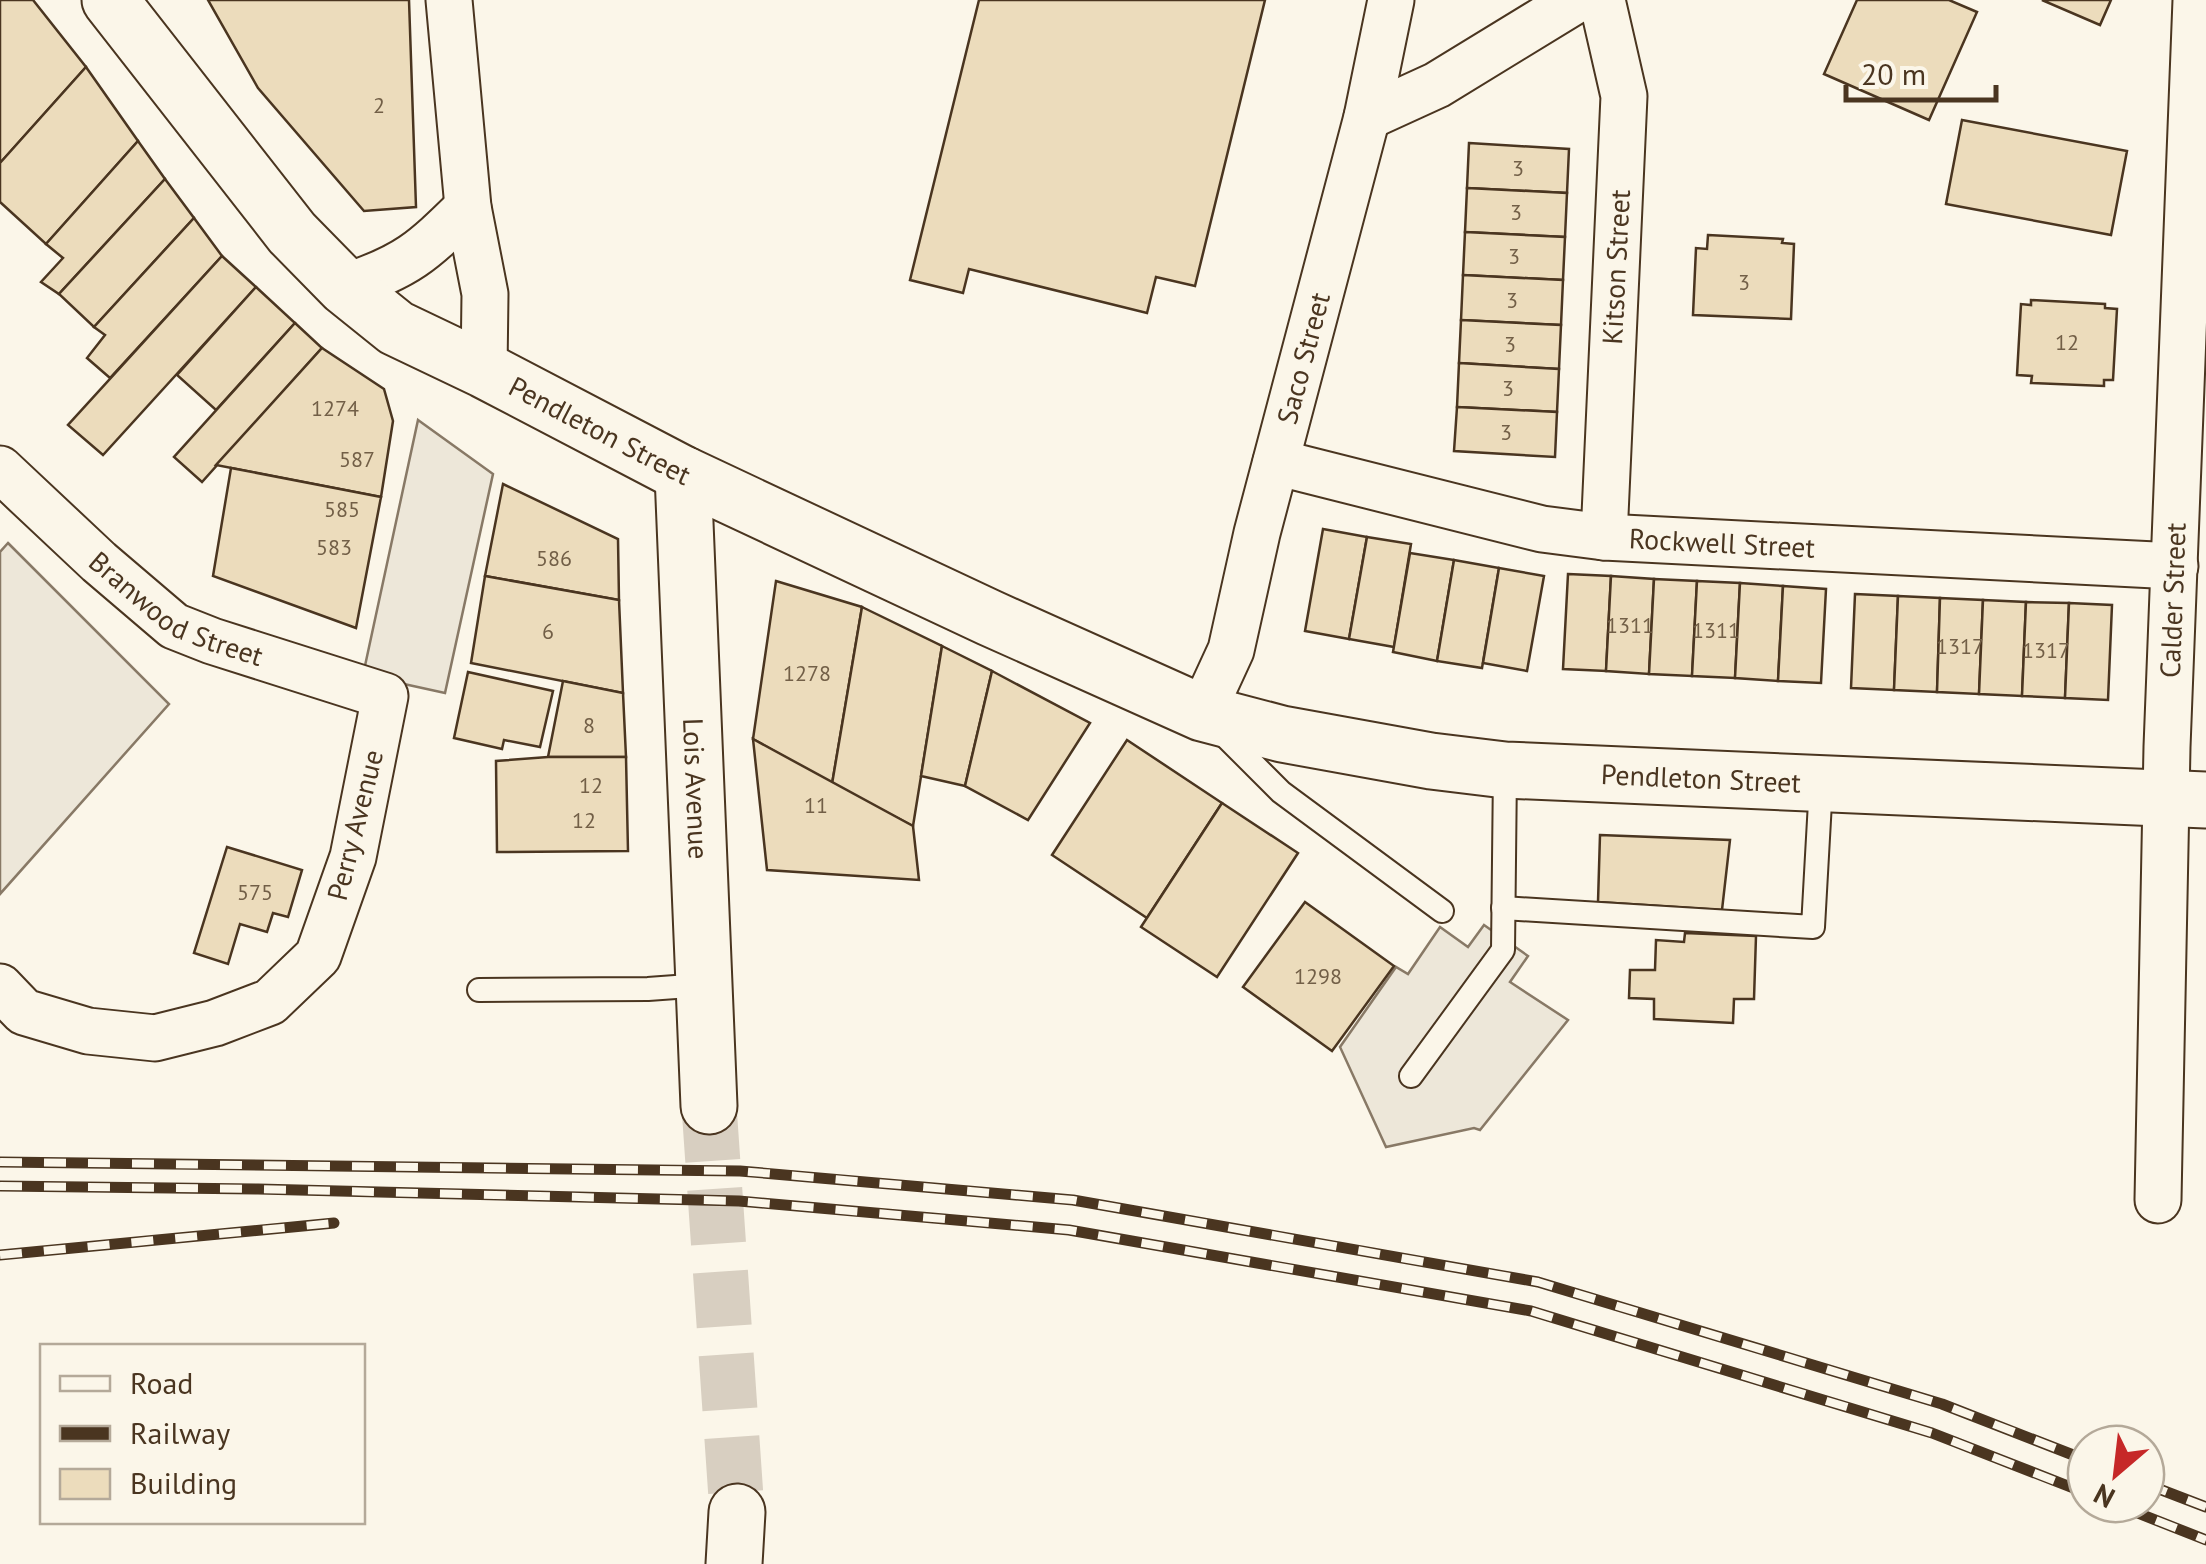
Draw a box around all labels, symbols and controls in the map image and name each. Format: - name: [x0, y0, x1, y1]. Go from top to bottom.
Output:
- scale bar: [1846, 40, 1996, 102]
- text: 20 m: [1861, 54, 1926, 93]
- house number: 2: [373, 91, 385, 119]
- house number: 3: [1512, 154, 1524, 182]
- street label: Kitson Street: [1593, 188, 1638, 345]
- house number: 3: [1510, 198, 1522, 226]
- house number: 3: [1508, 242, 1520, 270]
- house number: 3: [1738, 268, 1750, 296]
- house number: 3: [1506, 286, 1518, 314]
- street label: Saco Street: [1268, 288, 1338, 428]
- house number: 12: [2055, 328, 2079, 356]
- house number: 3: [1504, 330, 1516, 358]
- street label: Pendleton Street: [503, 367, 697, 493]
- house number: 3: [1502, 374, 1514, 402]
- house number: 1274: [311, 394, 359, 422]
- house number: 3: [1500, 418, 1512, 446]
- house number: 587: [339, 445, 375, 473]
- house number: 585: [324, 495, 360, 523]
- street label: Rockwell Street: [1628, 519, 1817, 566]
- street label: Calder Street: [2151, 521, 2194, 679]
- house number: 583: [316, 533, 352, 561]
- street label: Branwood Street: [82, 543, 268, 674]
- house number: 586: [536, 544, 572, 572]
- house number: 1311: [1606, 611, 1654, 639]
- house number: 1311: [1692, 616, 1740, 644]
- house number: 6: [542, 617, 554, 645]
- house number: 1317: [1936, 632, 1984, 660]
- house number: 1317: [2022, 636, 2070, 664]
- house number: 1278: [783, 659, 831, 687]
- house number: 8: [583, 711, 595, 739]
- street label: Lois Avenue: [675, 717, 718, 860]
- street label: Perry Avenue: [318, 746, 391, 904]
- street label: Pendleton Street: [1600, 755, 1802, 801]
- house number: 12: [579, 771, 603, 799]
- house number: 11: [804, 791, 828, 819]
- house number: 12: [572, 806, 596, 834]
- house number: 575: [237, 878, 273, 906]
- house number: 1298: [1294, 962, 1342, 990]
- legend: [40, 1344, 365, 1524]
- text: Road: [130, 1363, 194, 1402]
- text: Railway: [130, 1413, 230, 1452]
- north arrow: [2066, 1424, 2166, 1524]
- text: Building: [130, 1463, 237, 1502]
- text: N: [2087, 1476, 2121, 1517]

